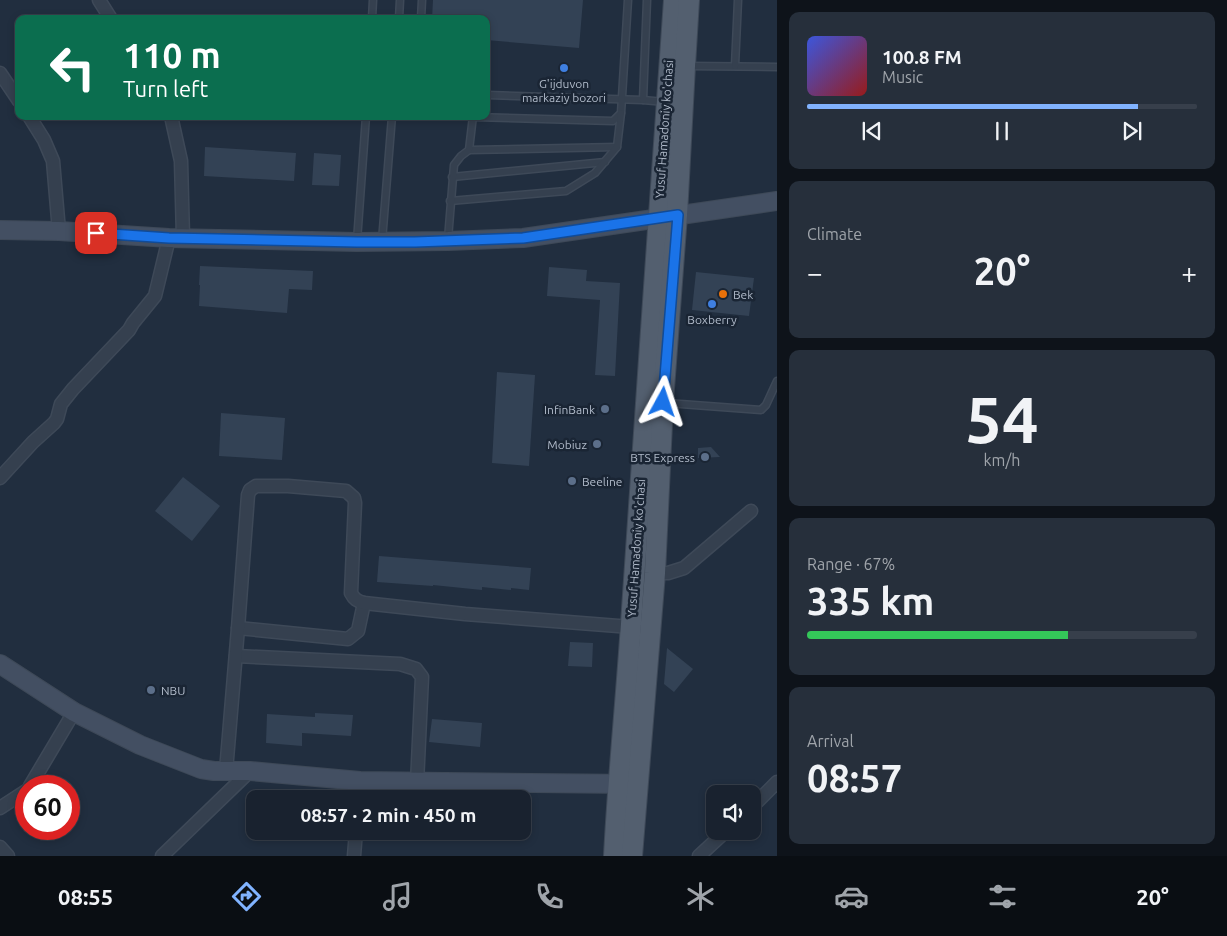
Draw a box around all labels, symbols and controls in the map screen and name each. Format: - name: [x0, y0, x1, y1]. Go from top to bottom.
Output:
- icon: left: [40, 35, 105, 100]
- text: 110 m: [123, 35, 221, 75]
- text: 100.8 FM: [882, 46, 962, 68]
- street label: Yusuf Hamadoniy ko'chasi: [653, 59, 675, 199]
- marker: G'ijduvon markaziy bozori: [558, 62, 570, 74]
- text: Music: [882, 68, 923, 86]
- text: Turn left: [123, 76, 208, 101]
- place label: G'ijduvon markaziy bozori: [522, 77, 606, 104]
- icon: previous: [858, 117, 886, 145]
- icon: pause: [988, 117, 1016, 145]
- icon: next: [1118, 117, 1146, 145]
- pin: [75, 212, 117, 254]
- icon: arrive: [82, 219, 110, 247]
- text: Climate: [807, 225, 862, 243]
- text: 20°: [974, 250, 1030, 292]
- text: −: [807, 257, 823, 288]
- text: +: [1181, 257, 1197, 288]
- marker: Bek: [717, 288, 729, 300]
- place label: Bek: [733, 288, 753, 301]
- marker: Boxberry: [706, 298, 718, 310]
- place label: Boxberry: [687, 313, 737, 326]
- position arrow: [636, 375, 688, 427]
- text: 54: [965, 382, 1039, 455]
- place label: InfinBank: [544, 403, 595, 416]
- marker: InfinBank: [599, 403, 611, 415]
- place label: Mobiuz: [547, 438, 587, 451]
- marker: Mobiuz: [591, 438, 603, 450]
- place label: BTS Express: [630, 451, 695, 464]
- marker: BTS Express: [699, 451, 711, 463]
- text: km/h: [984, 451, 1020, 469]
- marker: Beeline: [566, 475, 578, 487]
- place label: Beeline: [582, 475, 622, 488]
- street label: Yusuf Hamadoniy ko'chasi: [625, 478, 647, 618]
- text: Range · 67%: [807, 555, 895, 573]
- text: 335 km: [807, 580, 934, 622]
- marker: NBU: [145, 684, 157, 696]
- place label: NBU: [161, 684, 185, 697]
- text: Arrival: [807, 732, 854, 750]
- text: 08:57: [807, 757, 902, 799]
- speed limit sign: 60: [15, 775, 80, 840]
- map controls: [706, 785, 761, 840]
- button: sound: [706, 785, 761, 840]
- text: 08:57 · 2 min · 450 m: [301, 804, 476, 826]
- icon: directions: [229, 879, 264, 914]
- icon: music: [380, 879, 415, 914]
- icon: phone: [532, 879, 567, 914]
- icon: climate: [683, 879, 718, 914]
- icon: car: [834, 879, 869, 914]
- icon: filters: [985, 879, 1020, 914]
- text: 08:55: [58, 884, 113, 909]
- text: 20°: [1136, 884, 1169, 909]

